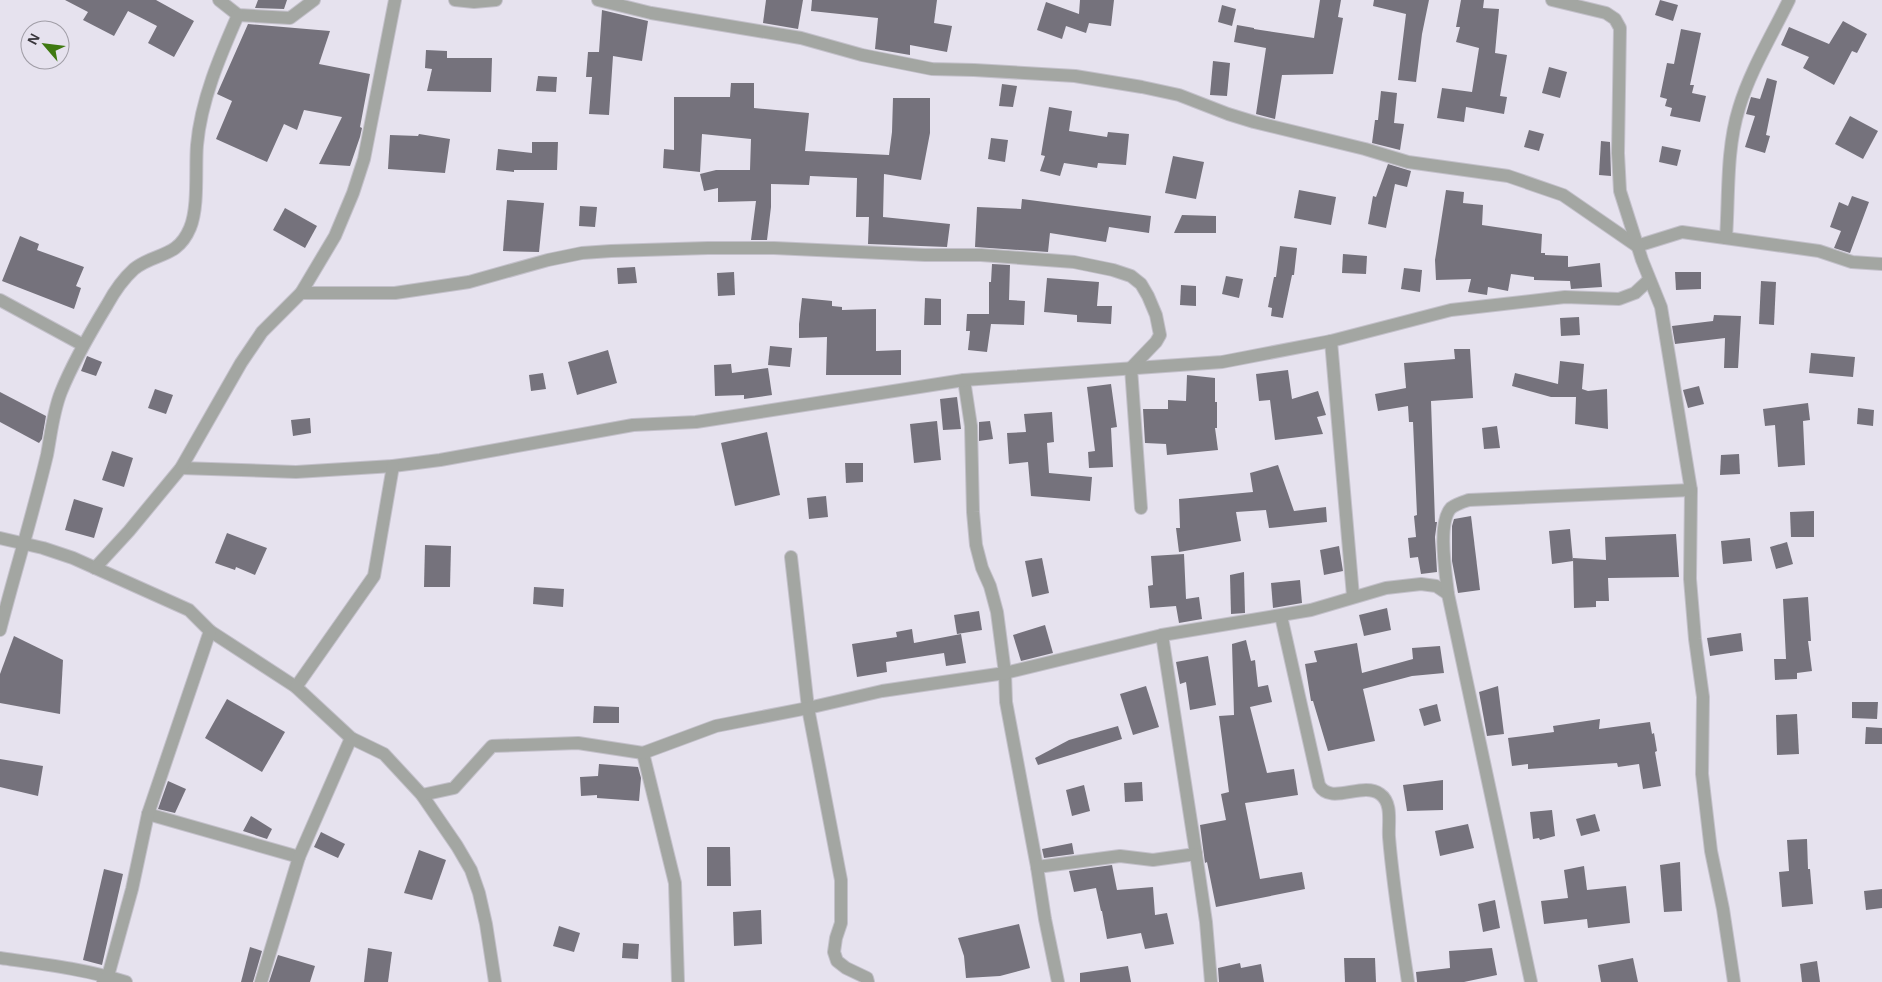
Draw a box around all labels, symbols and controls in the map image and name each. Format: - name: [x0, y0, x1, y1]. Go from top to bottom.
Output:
- north arrow: [20, 20, 70, 70]
- text: N: [24, 31, 43, 47]

